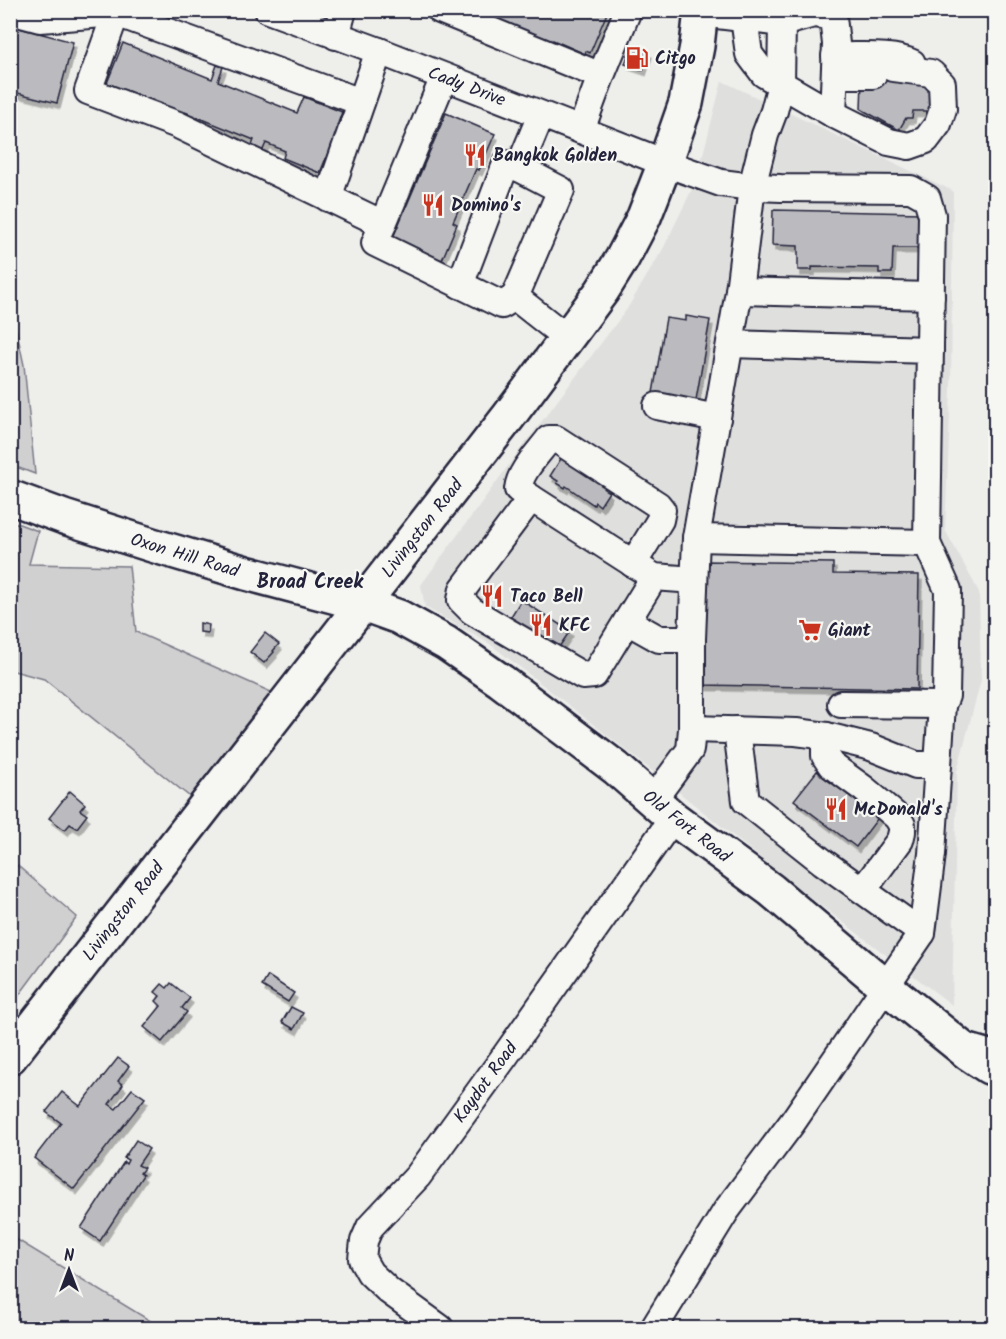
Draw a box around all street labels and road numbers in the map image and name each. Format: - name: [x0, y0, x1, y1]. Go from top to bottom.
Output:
- street label: Cady Drive: [423, 59, 510, 116]
- street label: Livingston Road: [375, 472, 472, 585]
- street label: Oxon Hill Road: [127, 526, 243, 587]
- street label: Old Fort Road: [636, 783, 737, 872]
- street label: Livingston Road: [76, 855, 173, 968]
- street label: Kaydot Road: [447, 1035, 526, 1130]

